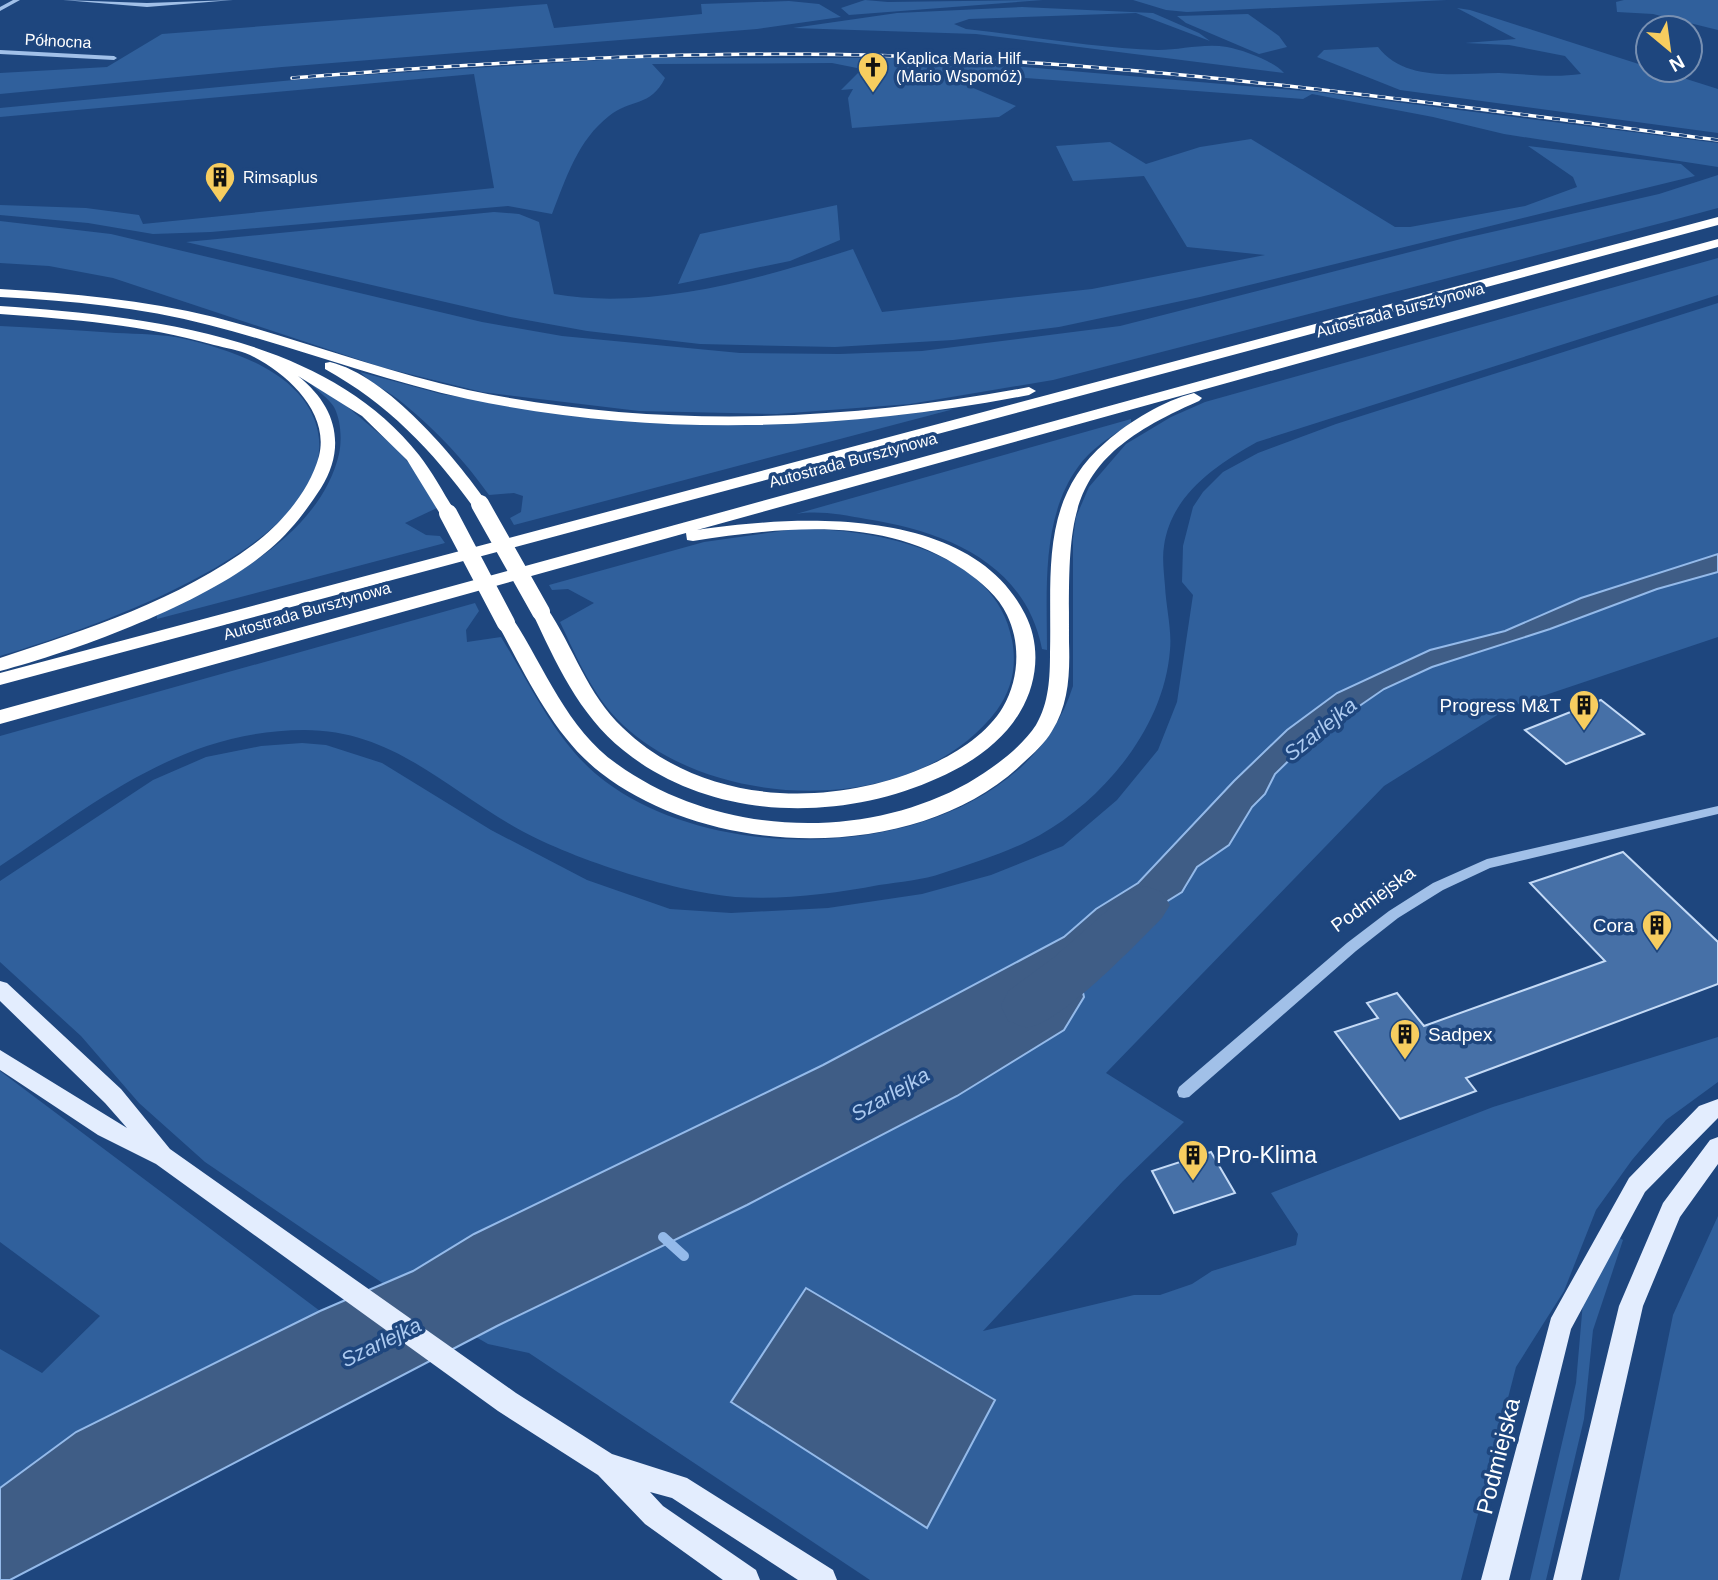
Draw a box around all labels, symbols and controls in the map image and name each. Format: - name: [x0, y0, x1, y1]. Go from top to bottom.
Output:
- north arrow: [1634, 14, 1704, 84]
- street label: Północna: [24, 31, 92, 51]
- church icon: Kaplica Maria Hilf (Mario Wspomóż): [856, 50, 890, 94]
- place label: Kaplica Maria Hilf (Mario Wspomóż): [896, 50, 1022, 85]
- text: N: [1666, 51, 1688, 76]
- building icon: Rimsaplus: [203, 160, 237, 204]
- place label: Rimsaplus: [243, 169, 318, 186]
- street label: Autostrada Bursztynowa: [1314, 279, 1486, 341]
- street label: Autostrada Bursztynowa: [767, 429, 939, 491]
- street label: Autostrada Bursztynowa: [221, 579, 393, 643]
- building icon: Progress M&T: [1567, 688, 1601, 732]
- water label: Szarlejka: [1279, 693, 1361, 765]
- place label: Progress M&T: [1440, 695, 1561, 716]
- street label: Podmiejska: [1327, 861, 1419, 936]
- building icon: Cora: [1640, 908, 1674, 952]
- place label: Cora: [1593, 915, 1634, 936]
- building icon: Sadpex: [1388, 1017, 1422, 1061]
- place label: Sadpex: [1428, 1024, 1493, 1045]
- water label: Szarlejka: [847, 1062, 933, 1126]
- building icon: Pro-Klima: [1176, 1138, 1210, 1182]
- place label: Pro-Klima: [1216, 1142, 1317, 1168]
- water label: Szarlejka: [337, 1313, 425, 1371]
- street label: Podmiejska: [1471, 1395, 1525, 1517]

